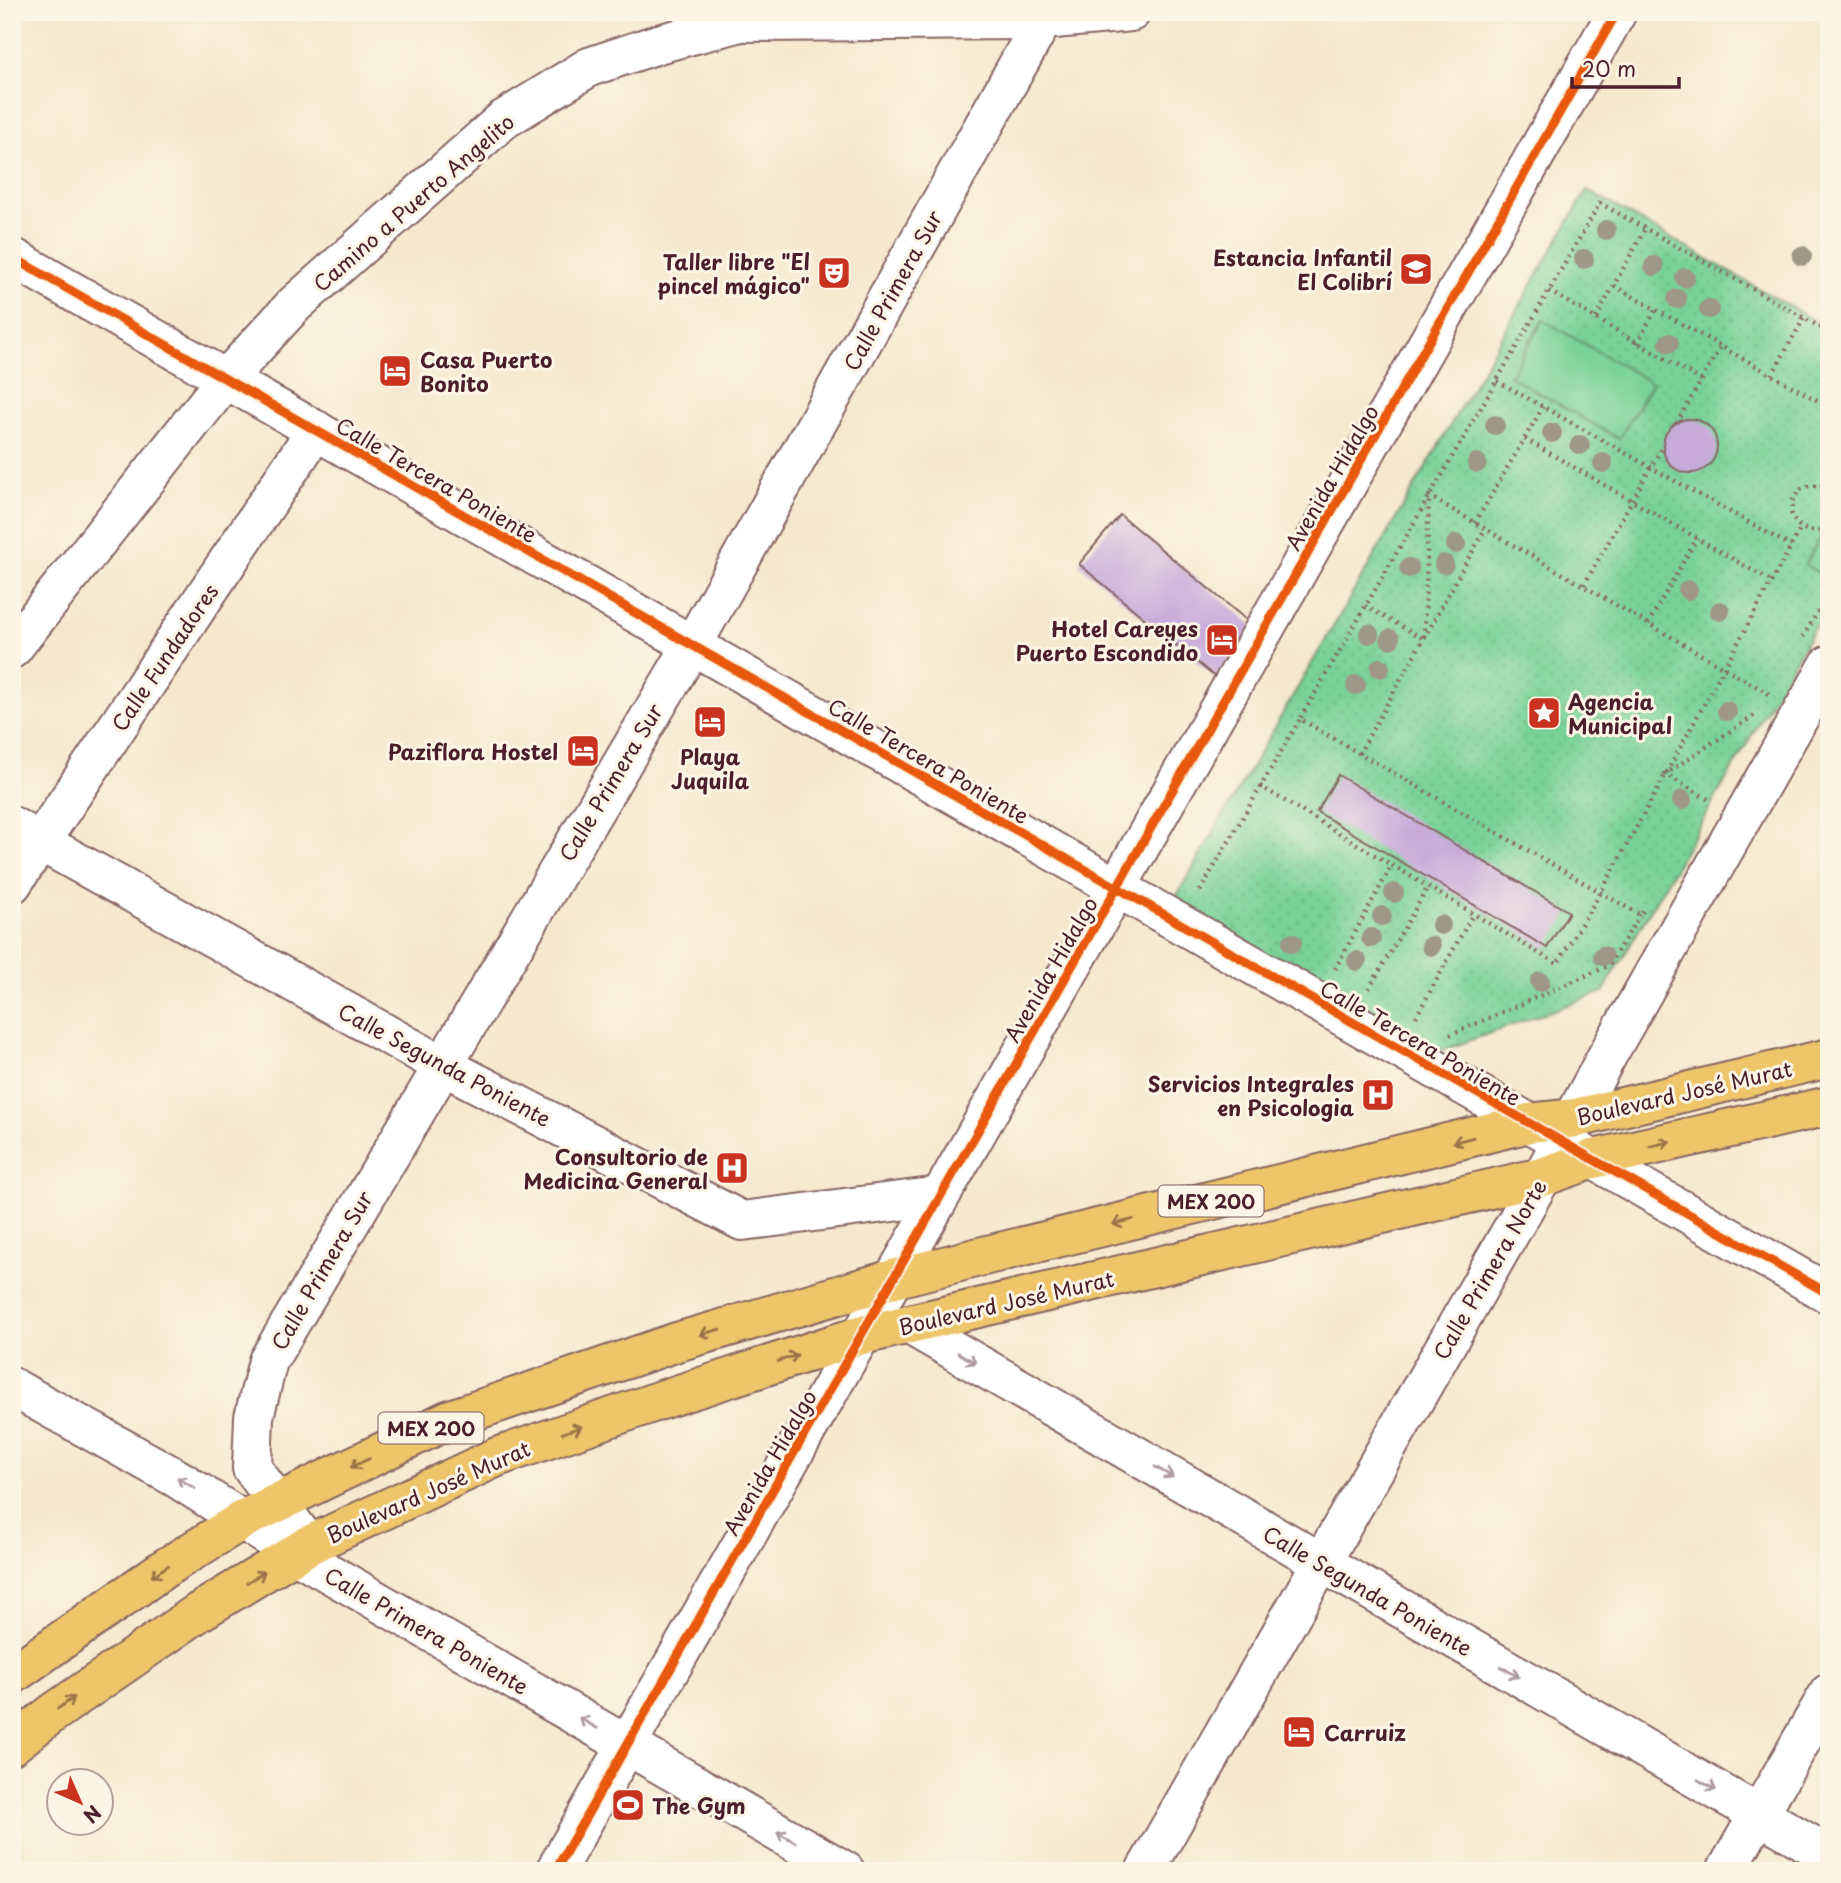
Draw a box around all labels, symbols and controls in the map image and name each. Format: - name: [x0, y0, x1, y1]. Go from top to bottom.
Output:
- scale bar: [1572, 46, 1678, 90]
- text: 20 m: [1582, 52, 1636, 84]
- street label: Camino a Puerto Angelito: [305, 105, 521, 299]
- street label: Calle Primera Sur: [835, 204, 949, 376]
- place label: Estancia Infantil El Colibrí: [1213, 241, 1393, 297]
- place label: Taller libre "El pincel mágico": [658, 245, 810, 301]
- school or university icon: Estancia Infantil El Colibrí: [1397, 250, 1435, 288]
- theatre icon: Taller libre "El pincel mágico": [815, 254, 853, 292]
- place label: Casa Puerto Bonito: [420, 343, 552, 399]
- hotel icon: Casa Puerto Bonito: [376, 352, 414, 390]
- street label: Avenida Hidalgo: [1276, 398, 1386, 556]
- street label: Calle Tercera Poniente: [331, 408, 543, 550]
- street label: Calle Fundadores: [103, 577, 225, 737]
- place label: Hotel Careyes Puerto Escondido: [1016, 612, 1198, 668]
- hotel icon: Hotel Careyes Puerto Escondido: [1203, 621, 1241, 659]
- place label: Agencia Municipal: [1568, 685, 1672, 741]
- street label: Calle Tercera Poniente: [823, 689, 1035, 831]
- place icon: Agencia Municipal: [1525, 694, 1563, 732]
- street label: Calle Primera Sur: [550, 697, 670, 867]
- hotel icon: Playa Juquila: [691, 703, 729, 741]
- hotel icon: Paziflora Hostel: [564, 732, 602, 770]
- place label: Paziflora Hostel: [388, 735, 558, 767]
- place label: Playa Juquila: [671, 740, 749, 796]
- street label: Avenida Hidalgo: [995, 890, 1105, 1048]
- street label: Calle Tercera Poniente: [1315, 971, 1527, 1113]
- street label: Calle Segunda Poniente: [333, 994, 557, 1134]
- street label: Boulevard José Murat: [1573, 1052, 1795, 1132]
- place label: Servicios Integrales en Psicologia: [1148, 1067, 1355, 1123]
- hospital icon: Servicios Integrales en Psicologia: [1359, 1076, 1397, 1114]
- one-way arrow: [1452, 1133, 1475, 1147]
- one-way arrow: [1648, 1137, 1670, 1150]
- place label: Consultorio de Medicina General: [524, 1140, 708, 1196]
- hospital icon: Consultorio de Medicina General: [713, 1149, 751, 1187]
- street label: Calle Primera Norte: [1424, 1173, 1554, 1365]
- street label: Calle Primera Sur: [262, 1184, 380, 1356]
- road number: MEX 200: [1158, 1186, 1264, 1217]
- one-way arrow: [1112, 1216, 1135, 1229]
- street label: Boulevard José Murat: [895, 1262, 1117, 1342]
- one-way arrow: [700, 1327, 722, 1340]
- one-way arrow: [777, 1351, 799, 1364]
- one-way arrow: [957, 1352, 977, 1366]
- street label: Avenida Hidalgo: [714, 1383, 824, 1541]
- road number: MEX 200: [378, 1412, 484, 1444]
- one-way arrow: [561, 1423, 583, 1435]
- street label: Boulevard José Murat: [321, 1432, 535, 1550]
- one-way arrow: [350, 1456, 371, 1470]
- one-way arrow: [1154, 1465, 1174, 1479]
- one-way arrow: [176, 1476, 196, 1490]
- street label: Calle Segunda Poniente: [1257, 1517, 1479, 1663]
- street label: Calle Primera Poniente: [319, 1558, 535, 1702]
- one-way arrow: [151, 1564, 170, 1578]
- one-way arrow: [245, 1570, 265, 1584]
- one-way arrow: [1499, 1665, 1519, 1679]
- one-way arrow: [56, 1696, 76, 1710]
- hotel icon: Carruiz: [1280, 1713, 1318, 1751]
- one-way arrow: [579, 1716, 599, 1730]
- place label: Carruiz: [1324, 1716, 1406, 1748]
- north arrow: [46, 1768, 116, 1838]
- one-way arrow: [1696, 1779, 1717, 1792]
- sports icon: The Gym: [609, 1786, 647, 1824]
- place label: The Gym: [652, 1789, 746, 1821]
- text: N: [78, 1800, 108, 1830]
- one-way arrow: [776, 1830, 796, 1844]

